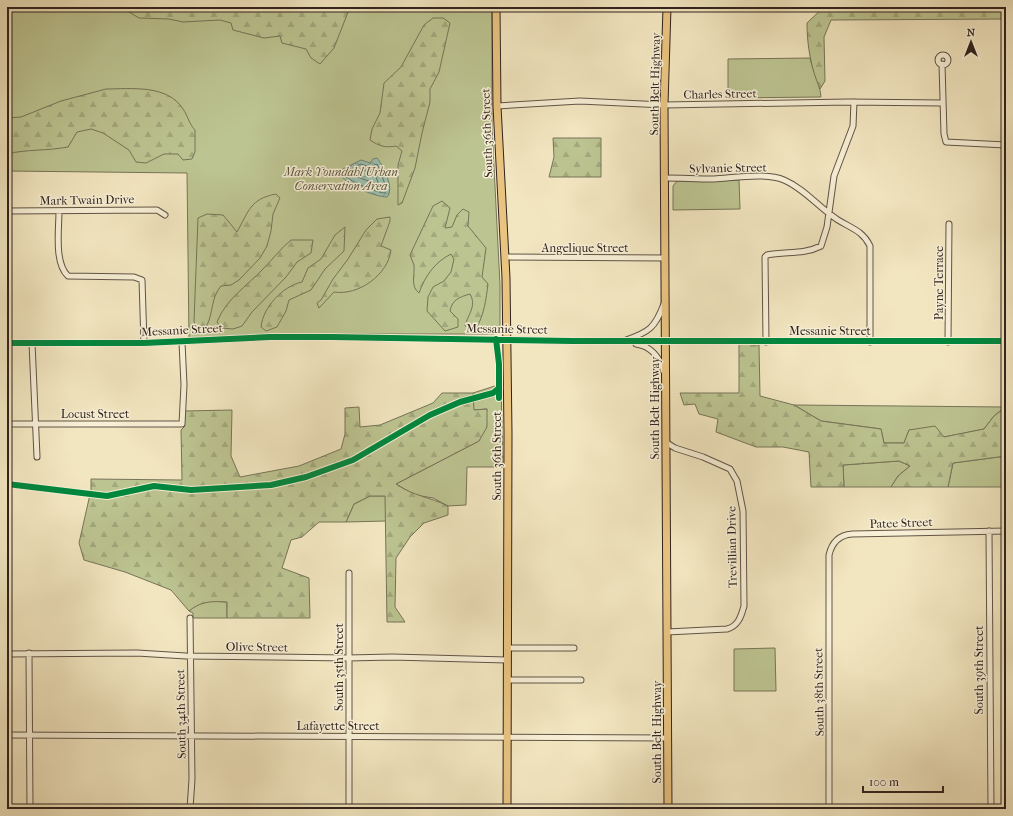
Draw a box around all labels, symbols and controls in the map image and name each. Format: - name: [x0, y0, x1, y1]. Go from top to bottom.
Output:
- north arrow: [951, 22, 991, 62]
- text: N: [967, 26, 976, 39]
- street label: South Belt Highway: [647, 32, 663, 135]
- street label: Charles Street: [683, 86, 757, 102]
- street label: South 36th Street: [478, 87, 496, 178]
- street label: Sylvanie Street: [689, 160, 768, 176]
- park label: Mark Youndahl Urban Conservation Area: [283, 165, 398, 193]
- street label: Mark Twain Drive: [39, 192, 135, 208]
- street label: Angelique Street: [541, 241, 629, 255]
- street label: Payne Terrace: [932, 246, 946, 320]
- street label: Messanie Street: [141, 321, 224, 339]
- street label: Messanie Street: [466, 321, 549, 337]
- street label: Messanie Street: [789, 324, 872, 338]
- street label: South Belt Highway: [648, 356, 662, 459]
- street label: Locust Street: [61, 407, 130, 421]
- street label: South 36th Street: [490, 411, 504, 501]
- street label: Trevillian Drive: [724, 506, 740, 588]
- street label: Patee Street: [869, 515, 933, 531]
- street label: South 35th Street: [332, 622, 346, 711]
- street label: South 39th Street: [972, 625, 986, 715]
- street label: Olive Street: [226, 639, 289, 655]
- street label: South 38th Street: [811, 647, 827, 736]
- street label: South 34th Street: [173, 668, 189, 759]
- street label: South Belt Highway: [650, 680, 664, 783]
- street label: Lafayette Street: [297, 719, 380, 733]
- scale bar: [863, 768, 943, 794]
- text: 100 m: [869, 775, 899, 789]

